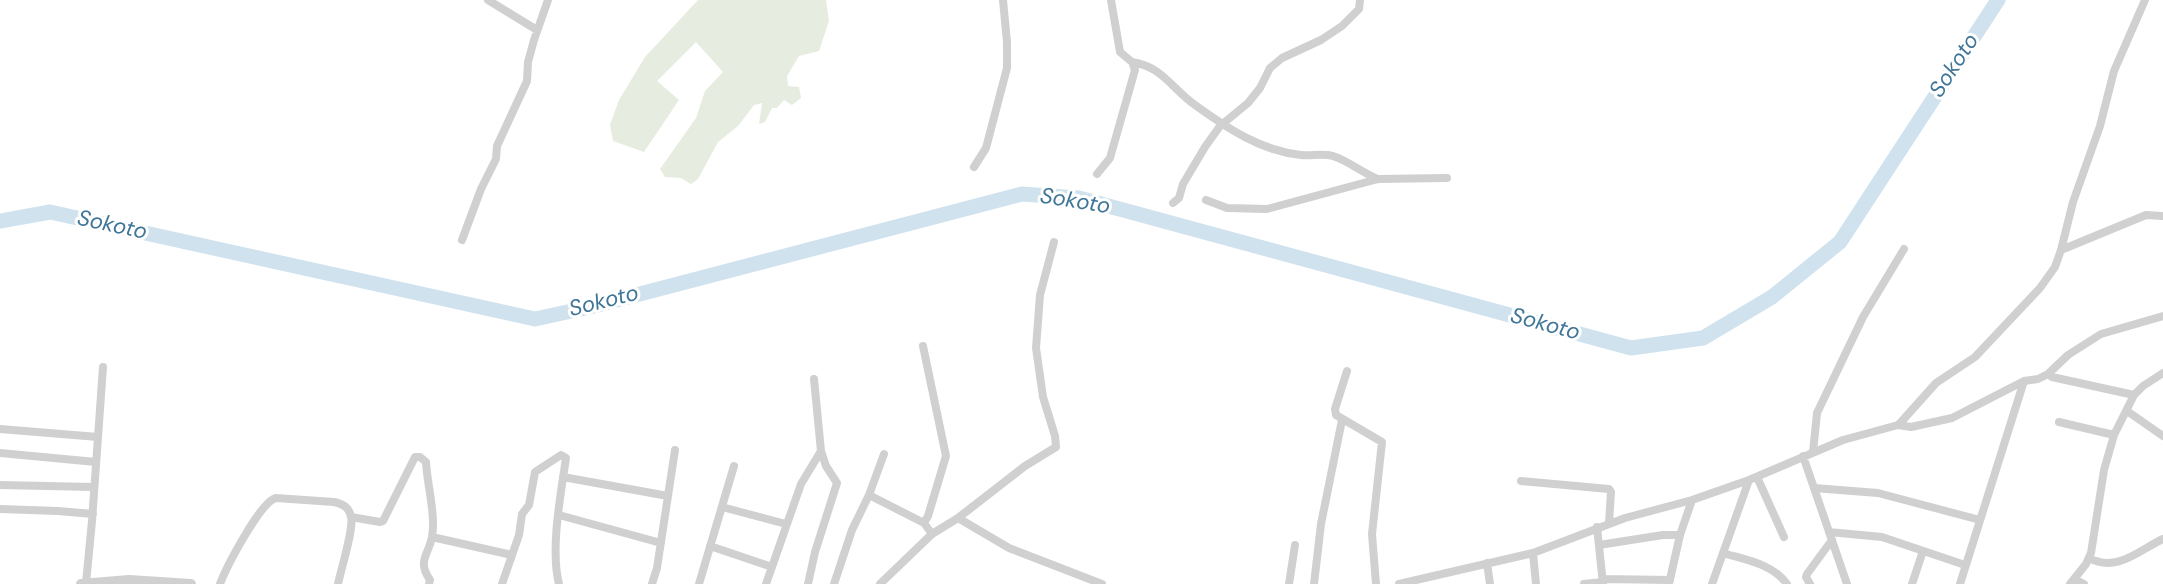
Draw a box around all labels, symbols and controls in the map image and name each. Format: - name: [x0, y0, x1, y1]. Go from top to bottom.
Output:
- water label: Sokoto: [1925, 29, 1985, 103]
- water label: Sokoto: [1038, 183, 1112, 221]
- water label: Sokoto: [75, 206, 149, 246]
- water label: Sokoto: [566, 281, 642, 323]
- water label: Sokoto: [1507, 303, 1583, 347]

